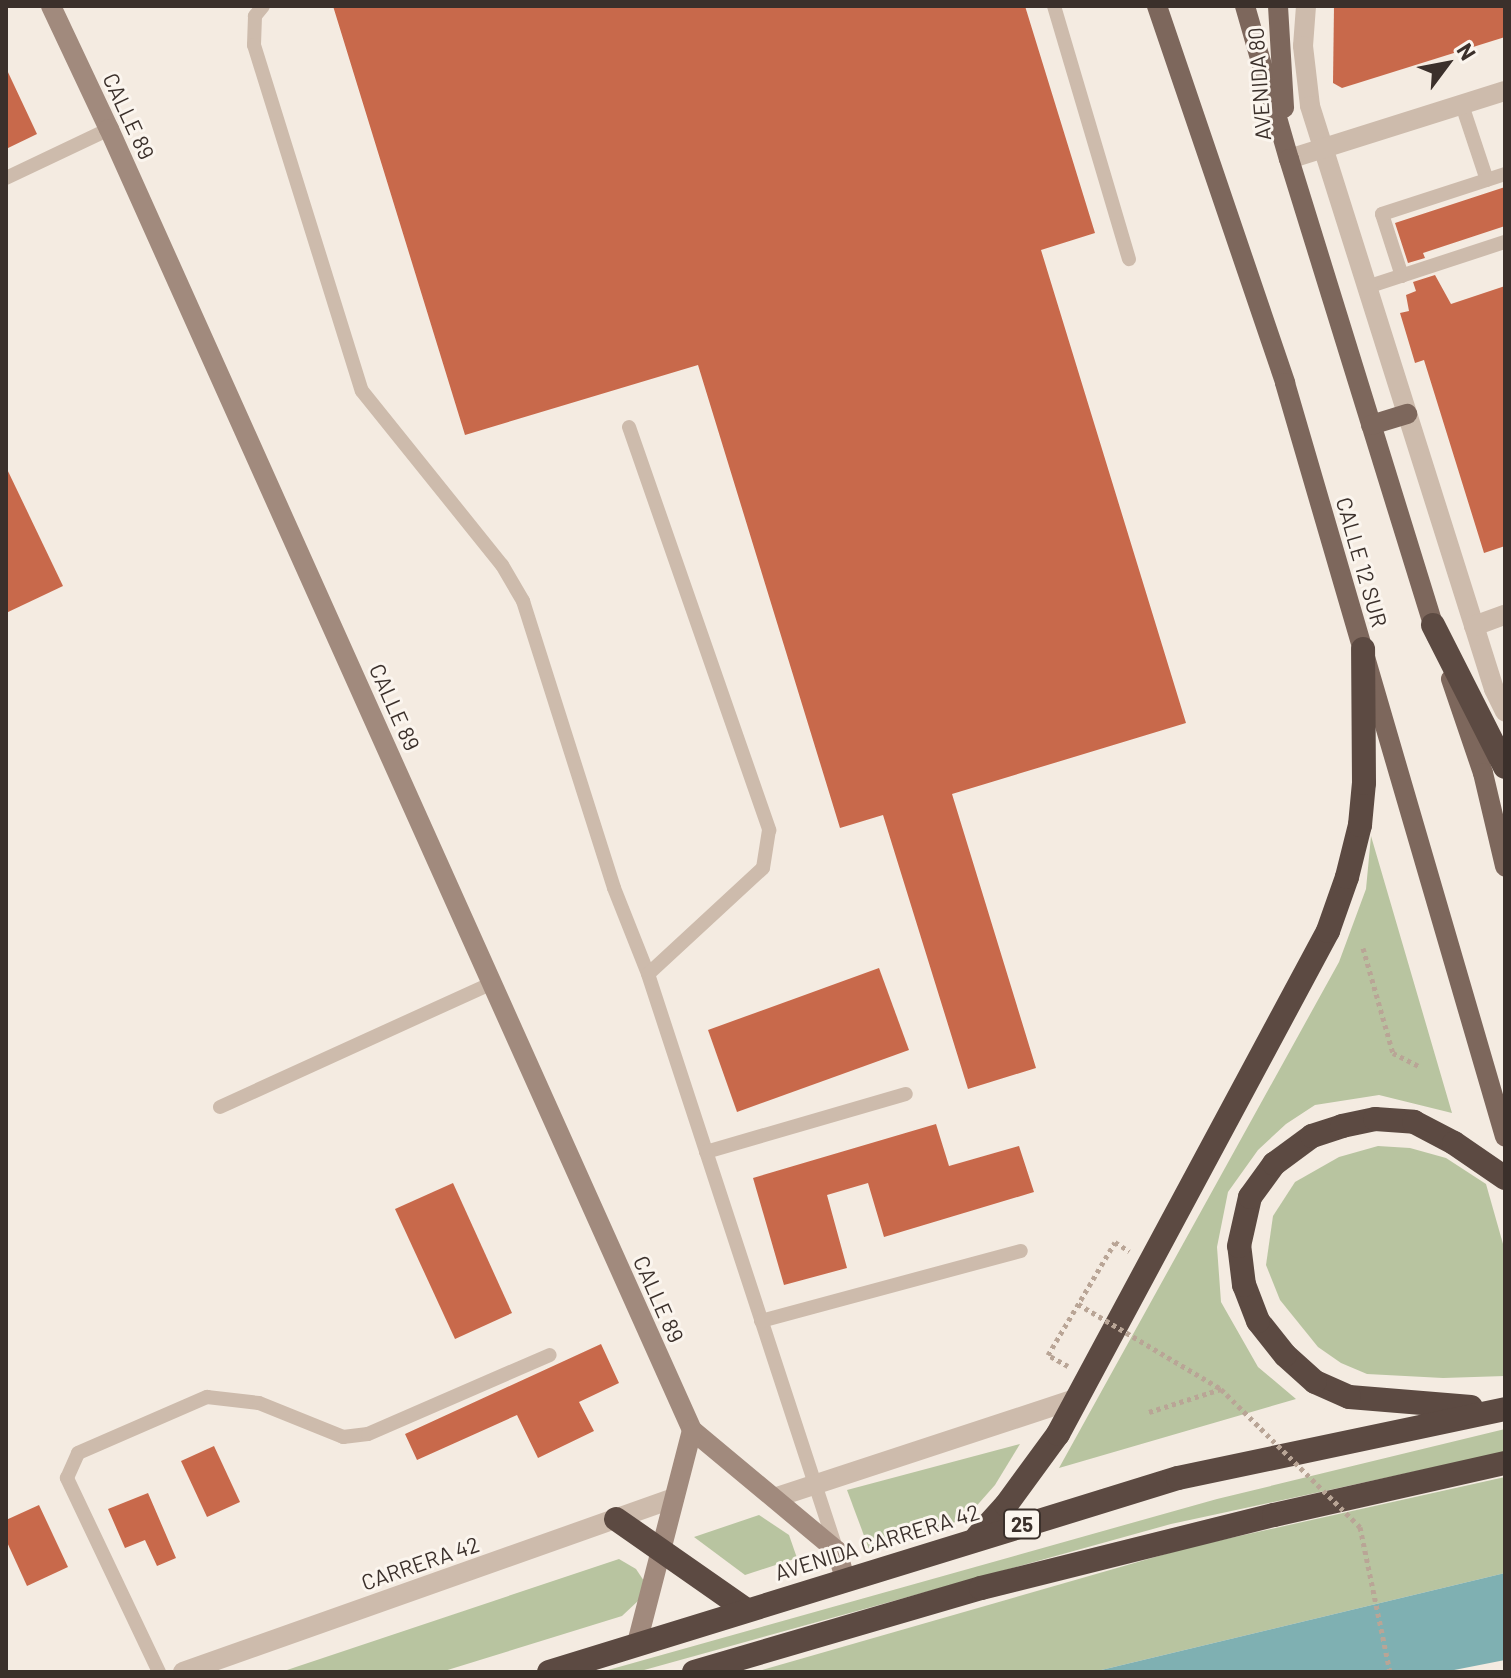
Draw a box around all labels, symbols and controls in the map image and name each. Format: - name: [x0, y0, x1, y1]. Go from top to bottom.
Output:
- north arrow: [1407, 24, 1487, 104]
- street label: AVENIDA 80: [1242, 26, 1276, 142]
- text: N: [1452, 38, 1482, 64]
- street label: CALLE 89: [98, 69, 160, 163]
- street label: CALLE 12 SUR: [1331, 494, 1393, 630]
- street label: CALLE 89: [364, 659, 426, 755]
- street label: CALLE 89: [628, 1251, 690, 1347]
- street label: AVENIDA CARRERA 42: [772, 1498, 982, 1586]
- road number: 25: [1002, 1508, 1042, 1540]
- street label: CARRERA 42: [358, 1531, 482, 1595]

